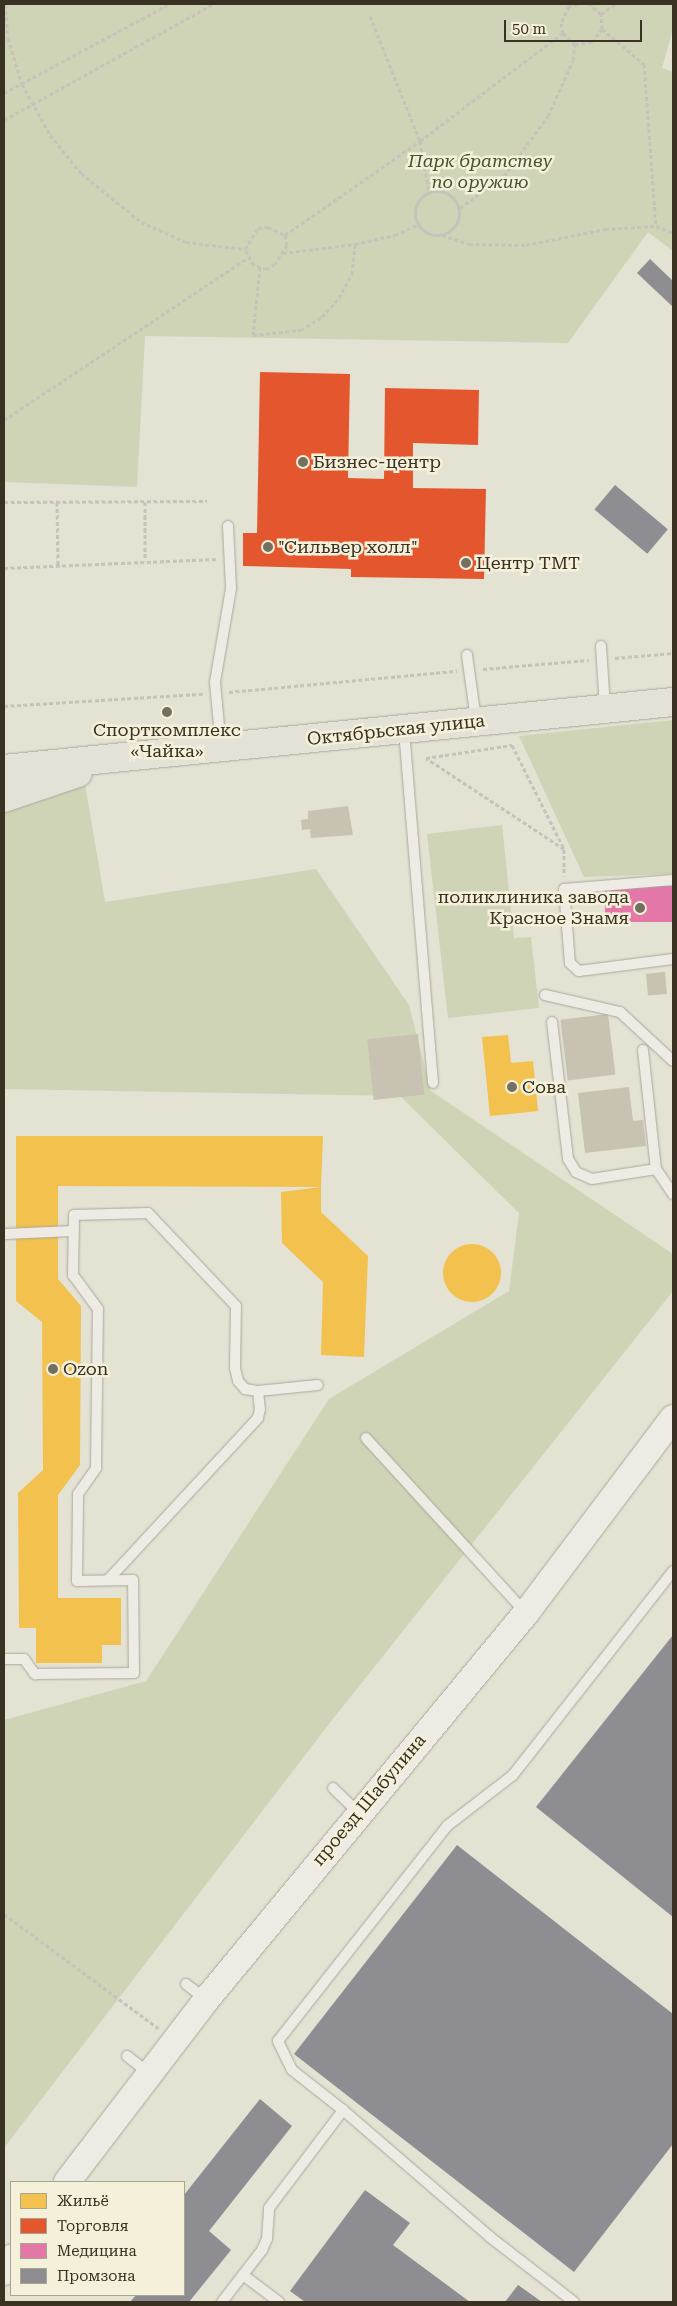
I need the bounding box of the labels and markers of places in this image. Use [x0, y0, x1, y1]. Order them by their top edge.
place label: Бизнес-центр [313, 451, 441, 473]
marker: Бизнес-центр [297, 456, 309, 468]
place label: "Сильвер холл" [278, 536, 418, 558]
marker: "Сильвер холл" [262, 541, 274, 553]
place label: Центр ТМТ [476, 552, 580, 574]
marker: Центр ТМТ [460, 557, 472, 569]
marker: Спорткомплекс «Чайка» [161, 706, 173, 718]
place label: Спорткомплекс «Чайка» [93, 720, 241, 762]
place label: поликлиника завода Красное Знамя [438, 887, 629, 930]
marker: поликлиника завода Красное Знамя [633, 901, 647, 915]
place label: Сова [522, 1076, 566, 1098]
marker: Сова [506, 1081, 518, 1093]
place label: Ozon [63, 1358, 108, 1380]
marker: Ozon [47, 1363, 59, 1375]

